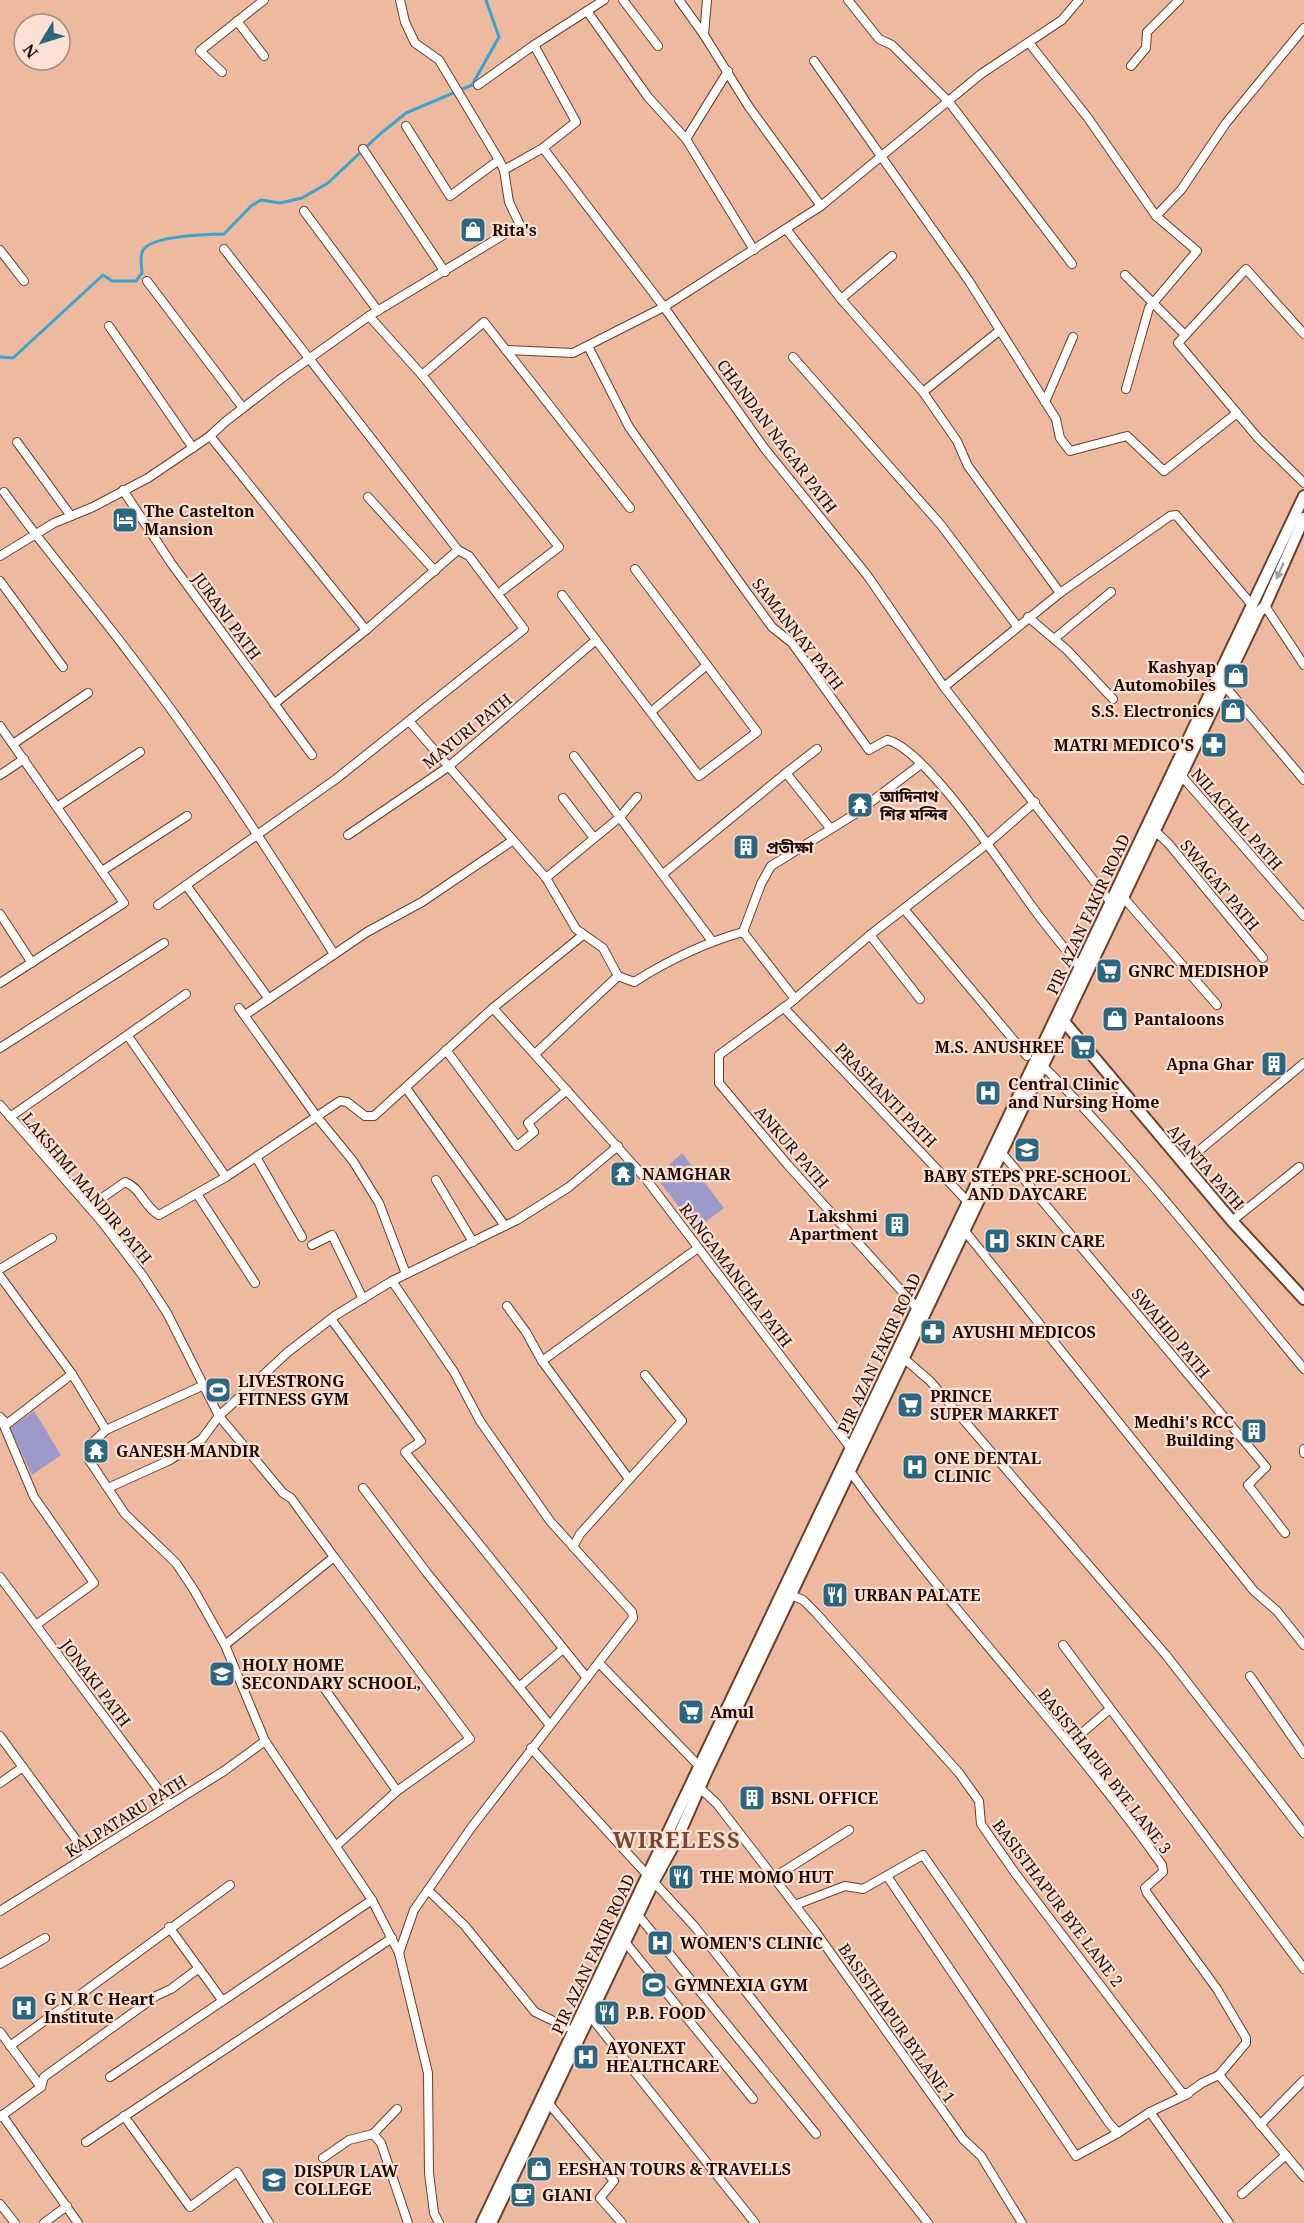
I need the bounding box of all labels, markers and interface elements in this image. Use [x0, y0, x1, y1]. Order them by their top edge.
north arrow [12, 12, 72, 72]
text: N [17, 39, 43, 63]
shop icon: Rita's [458, 215, 488, 245]
place label: Rita's [492, 219, 537, 241]
street label: CHANDAN NAGAR PATH [712, 355, 842, 518]
place label: The Castelton Mansion [144, 500, 255, 540]
hotel icon: The Castelton Mansion [110, 505, 140, 535]
one-way arrow [1275, 563, 1285, 581]
street label: JURANI PATH [187, 567, 266, 664]
street label: SAMANNAY PATH [747, 573, 849, 695]
place label: Kashyap Automobiles [1113, 656, 1216, 696]
shop icon: Kashyap Automobiles [1221, 661, 1251, 691]
street label: MAYURI PATH [418, 688, 516, 774]
shop icon: S.S. Electronics [1218, 696, 1248, 726]
place label: S.S. Electronics [1091, 700, 1214, 722]
pharmacy icon: MATRI MEDICO'S [1199, 730, 1229, 760]
place label: MATRI MEDICO'S [1054, 734, 1194, 756]
street label: NILACHAL PATH [1187, 763, 1288, 875]
place label: আদিনাথ শিৱ মন্দিৰ [879, 785, 948, 825]
temple icon: আদিনাথ শিৱ মন্দিৰ [845, 790, 875, 820]
street label: PIR AZAN FAKIR ROAD [1041, 830, 1135, 998]
building icon: প্রতীক্ষা [731, 832, 761, 862]
street label: SWAGAT PATH [1175, 835, 1265, 935]
place label: প্রতীক্ষা [766, 836, 814, 858]
supermarket icon: GNRC MEDISHOP [1094, 956, 1124, 986]
place label: GNRC MEDISHOP [1128, 960, 1268, 982]
shop icon: Pantaloons [1100, 1004, 1130, 1034]
place label: Pantaloons [1134, 1008, 1225, 1030]
supermarket icon: M.S. ANUSHREE [1068, 1032, 1098, 1062]
place label: M.S. ANUSHREE [935, 1036, 1064, 1058]
street label: PRASHANTI PATH [830, 1038, 942, 1152]
building icon: Apna Ghar [1259, 1049, 1289, 1079]
place label: Apna Ghar [1166, 1053, 1255, 1075]
place label: Central Clinic and Nursing Home [1008, 1073, 1159, 1113]
hospital icon: Central Clinic and Nursing Home [973, 1078, 1003, 1108]
street label: ANKUR PATH [750, 1101, 834, 1193]
street label: LAKSHMI MANDIR PATH [17, 1108, 157, 1269]
street label: AJANTA PATH [1163, 1120, 1249, 1215]
school or university icon: BABY STEPS PRE-SCHOOL AND DAYCARE [1012, 1135, 1042, 1165]
temple icon: NAMGHAR [608, 1159, 638, 1189]
place label: NAMGHAR [642, 1163, 731, 1185]
place label: BABY STEPS PRE-SCHOOL AND DAYCARE [923, 1165, 1131, 1205]
street label: RANGAMANCHA PATH [675, 1199, 798, 1352]
place label: Lakshmi Apartment [789, 1205, 879, 1245]
building icon: Lakshmi Apartment [882, 1210, 912, 1240]
hospital icon: SKIN CARE [982, 1226, 1012, 1256]
place label: SKIN CARE [1016, 1230, 1105, 1252]
street label: PIR AZAN FAKIR ROAD [832, 1269, 926, 1437]
street label: SWAHID PATH [1127, 1283, 1215, 1383]
pharmacy icon: AYUSHI MEDICOS [918, 1317, 948, 1347]
place label: AYUSHI MEDICOS [952, 1321, 1096, 1343]
place label: LIVESTRONG FITNESS GYM [238, 1370, 349, 1410]
sports icon: LIVESTRONG FITNESS GYM [203, 1375, 233, 1405]
place label: PRINCE SUPER MARKET [930, 1385, 1059, 1425]
supermarket icon: PRINCE SUPER MARKET [895, 1390, 925, 1420]
place label: Medhi's RCC Building [1134, 1411, 1234, 1451]
building icon: Medhi's RCC Building [1239, 1416, 1269, 1446]
temple icon: GANESH MANDIR [81, 1436, 111, 1466]
place label: GANESH MANDIR [116, 1440, 261, 1462]
place label: ONE DENTAL CLINIC [934, 1447, 1041, 1487]
hospital icon: ONE DENTAL CLINIC [900, 1452, 930, 1482]
restaurant icon: URBAN PALATE [820, 1580, 850, 1610]
place label: URBAN PALATE [854, 1584, 981, 1606]
street label: JONAKI PATH [55, 1634, 136, 1731]
place label: HOLY HOME SECONDARY SCHOOL, [242, 1654, 421, 1694]
school or university icon: HOLY HOME SECONDARY SCHOOL, [207, 1659, 237, 1689]
street label: BASISTHAPUR BYE LANE 3 [1033, 1684, 1177, 1858]
supermarket icon: Amul [676, 1697, 706, 1727]
place label: Amul [710, 1701, 754, 1723]
street label: KALPATARU PATH [61, 1770, 191, 1862]
building icon: BSNL OFFICE [737, 1783, 767, 1813]
place label: BSNL OFFICE [771, 1787, 878, 1809]
street label: BASISTHAPUR BYE LANE 2 [988, 1815, 1128, 1991]
district label: WIRELESS [613, 1824, 741, 1854]
restaurant icon: THE MOMO HUT [666, 1862, 696, 1892]
place label: THE MOMO HUT [700, 1866, 834, 1888]
street label: PIR AZAN FAKIR ROAD [546, 1870, 640, 2038]
hospital icon: WOMEN'S CLINIC [645, 1928, 675, 1958]
place label: WOMEN'S CLINIC [680, 1932, 823, 1954]
street label: BASISTHAPUR BYLANE 1 [833, 1939, 961, 2107]
sports icon: GYMNEXIA GYM [639, 1970, 669, 2000]
place label: GYMNEXIA GYM [674, 1974, 808, 1996]
place label: G N R C Heart Institute [44, 1988, 155, 2028]
hospital icon: G N R C Heart Institute [9, 1993, 39, 2023]
restaurant icon: P.B. FOOD [592, 1998, 622, 2028]
place label: P.B. FOOD [626, 2002, 706, 2024]
place label: AYONEXT HEALTHCARE [606, 2037, 719, 2077]
hospital icon: AYONEXT HEALTHCARE [571, 2042, 601, 2072]
shop icon: EESHAN TOURS & TRAVELLS [524, 2154, 554, 2184]
place label: EESHAN TOURS & TRAVELLS [558, 2158, 791, 2180]
place label: DISPUR LAW COLLEGE [294, 2160, 399, 2200]
school or university icon: DISPUR LAW COLLEGE [259, 2165, 289, 2195]
cafe icon: GIANI [508, 2180, 538, 2210]
place label: GIANI [542, 2184, 592, 2206]

